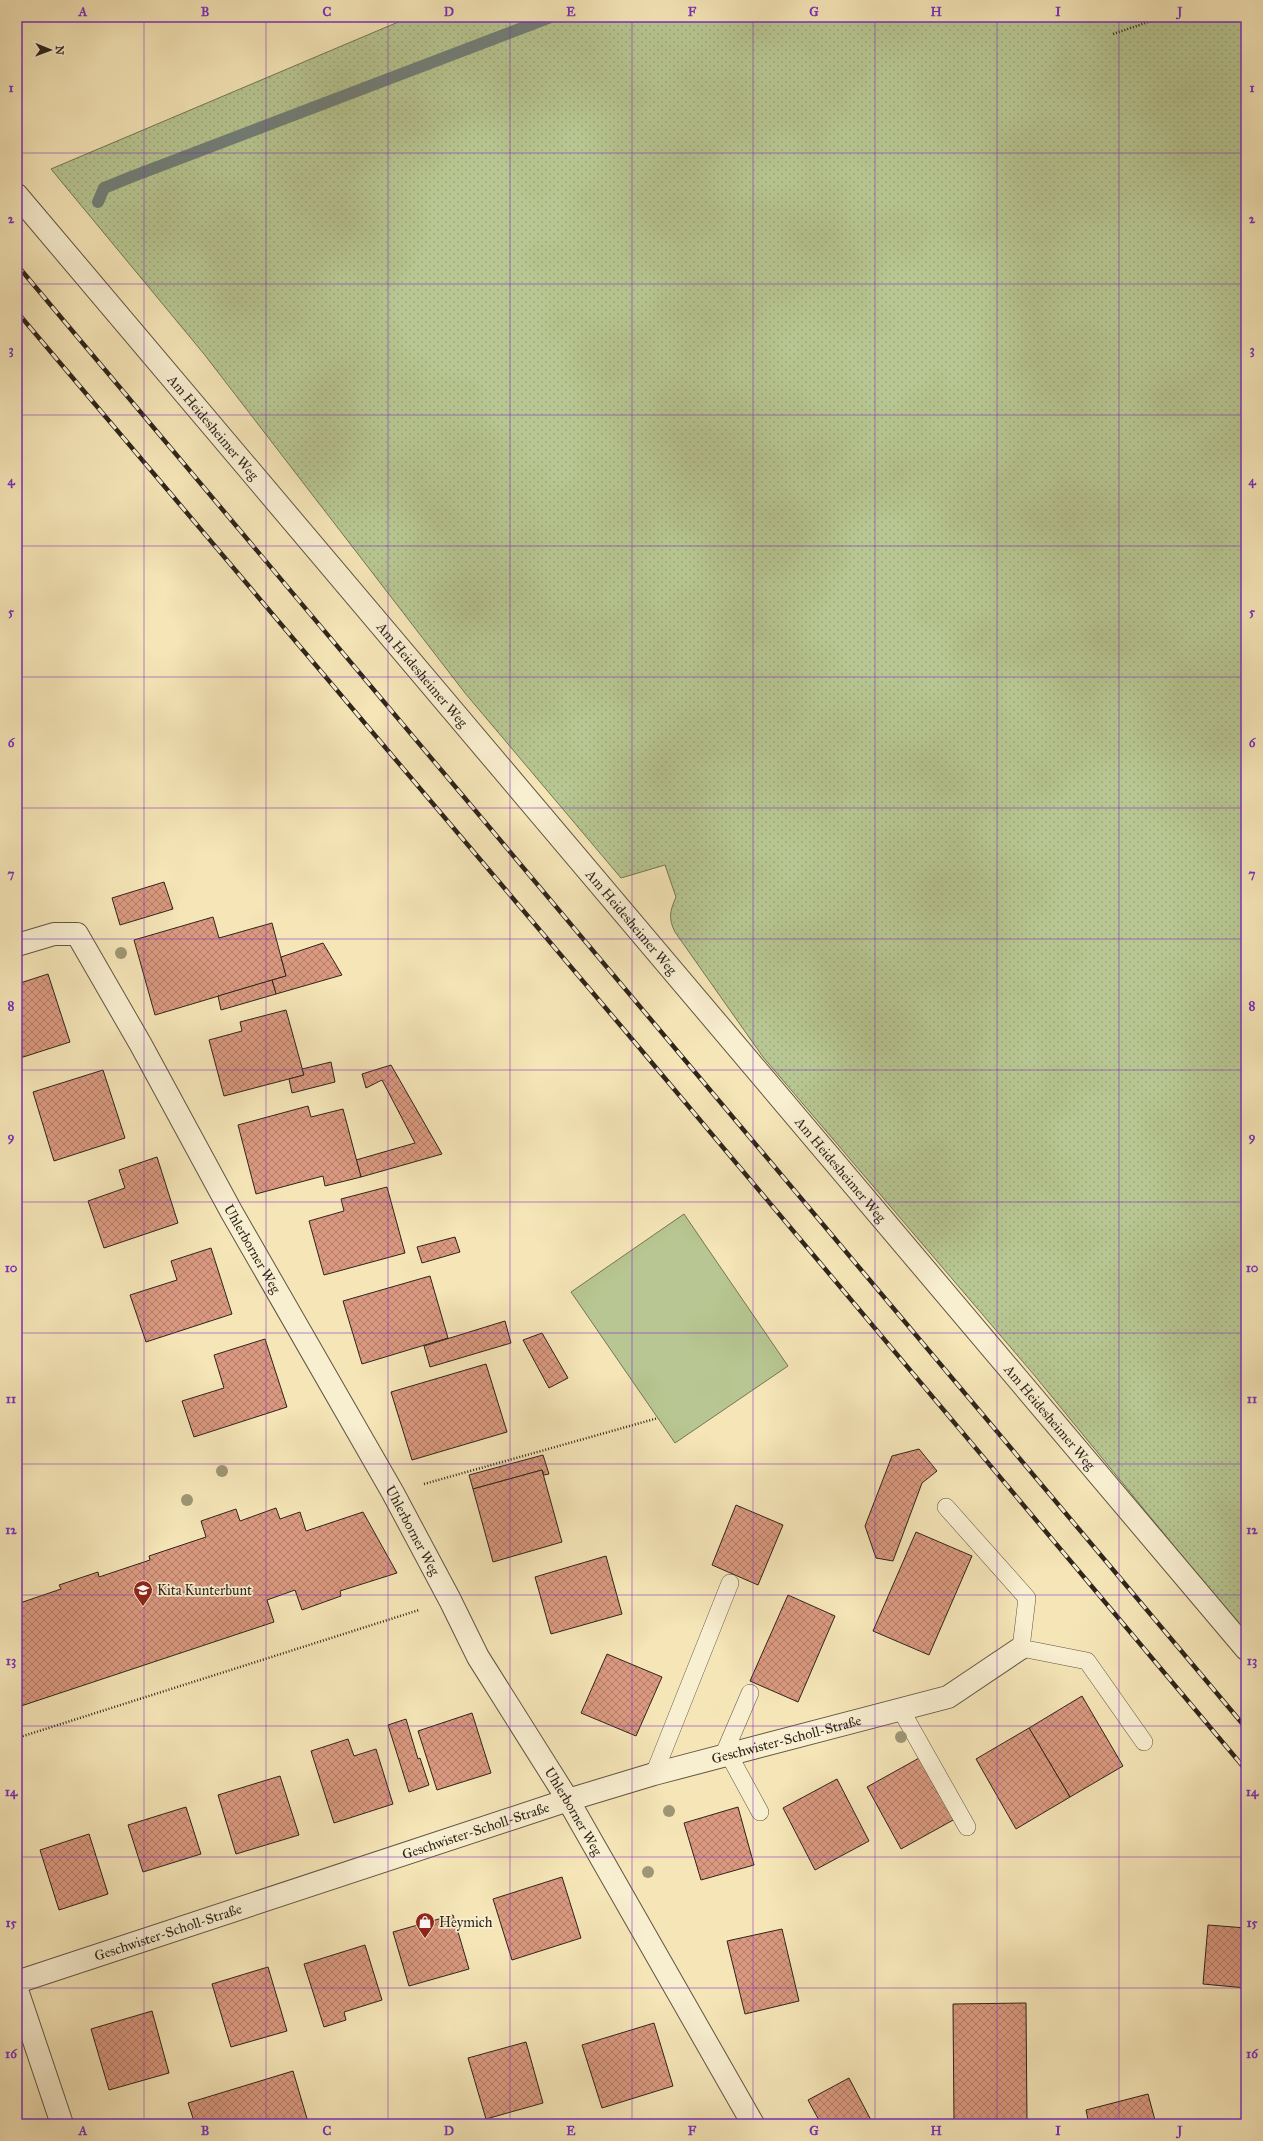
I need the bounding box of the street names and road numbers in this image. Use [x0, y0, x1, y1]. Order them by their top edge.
street label: Am Heidesheimer Weg [163, 371, 262, 484]
street label: Am Heidesheimer Weg [372, 618, 471, 731]
street label: Am Heidesheimer Weg [581, 866, 681, 979]
street label: Am Heidesheimer Weg [791, 1113, 890, 1226]
street label: Uhlerborner Weg [220, 1202, 285, 1297]
street label: Am Heidesheimer Weg [1000, 1361, 1099, 1474]
street label: Uhlerborner Weg [381, 1482, 444, 1579]
street label: Geschwister-Scholl-Straße [710, 1712, 863, 1768]
street label: Uhlerborner Weg [541, 1764, 606, 1859]
street label: Geschwister-Scholl-Straße [400, 1799, 552, 1863]
street label: Geschwister-Scholl-Straße [92, 1900, 244, 1965]

